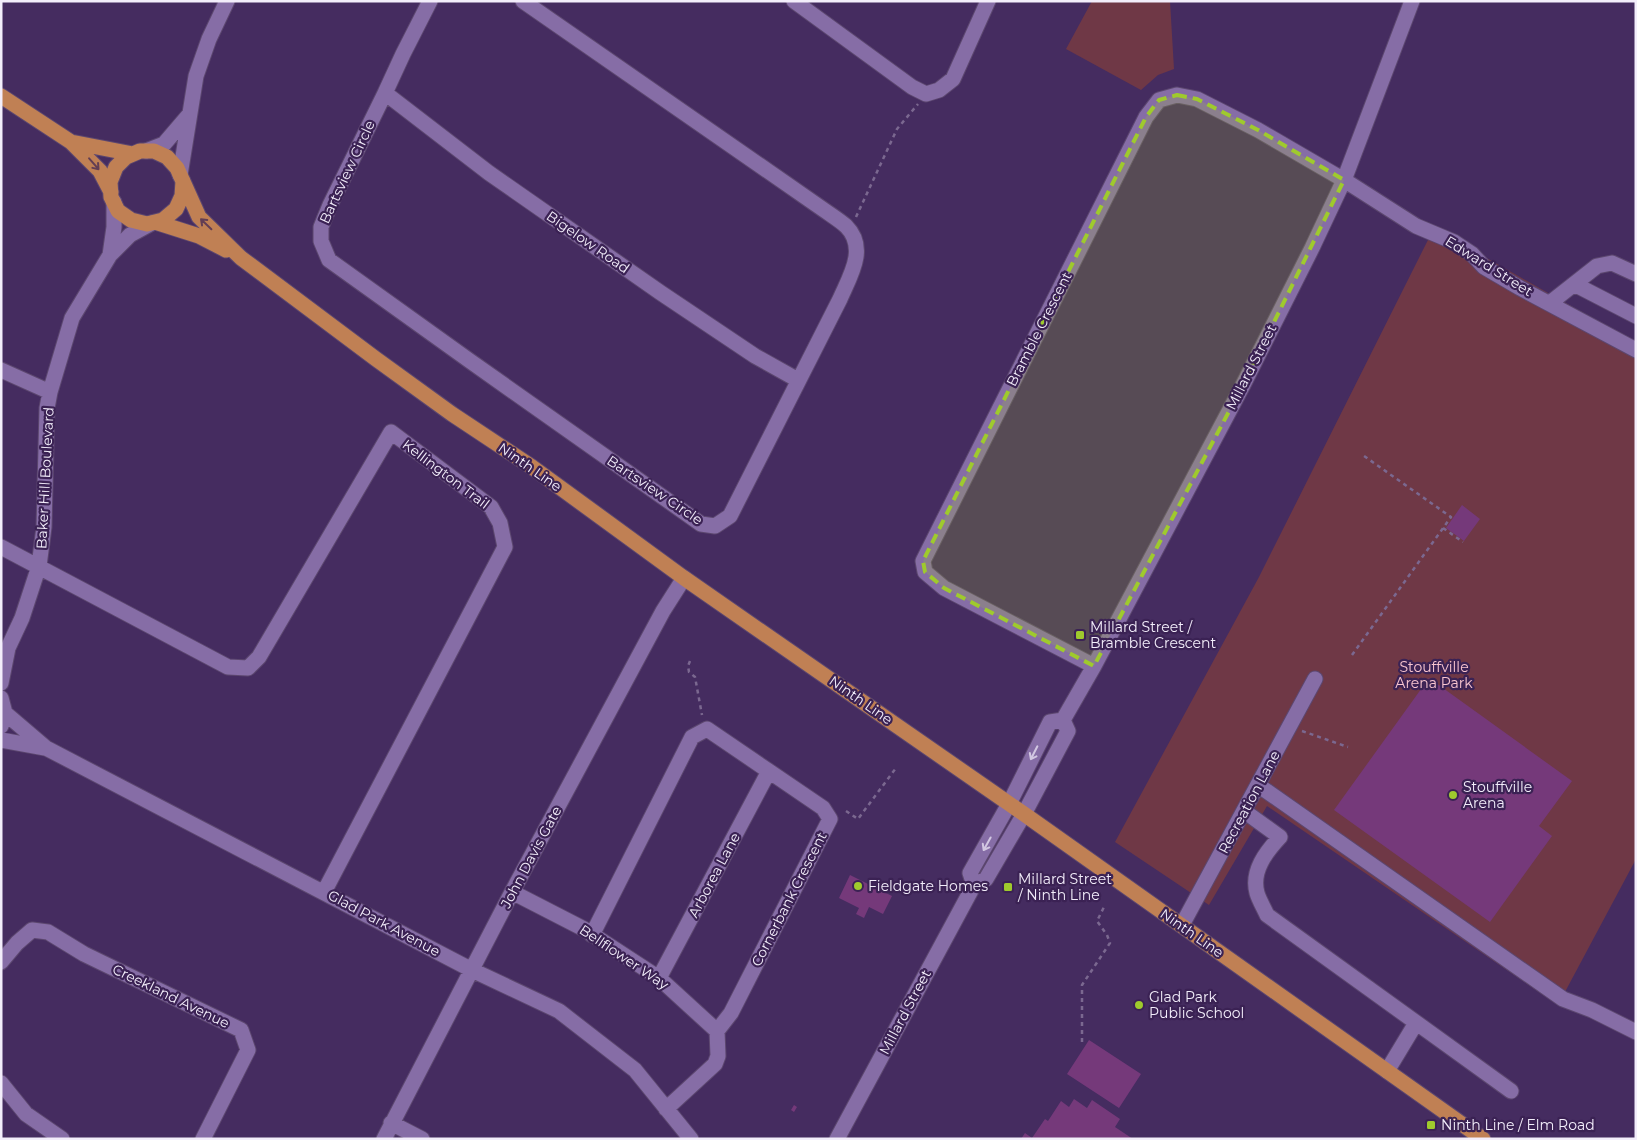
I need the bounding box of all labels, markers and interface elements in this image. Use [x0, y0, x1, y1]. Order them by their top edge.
street label: Bartsview Circle [315, 118, 379, 226]
one-way arrow [89, 158, 100, 171]
street label: Bigelow Road [543, 207, 633, 277]
one-way arrow [200, 218, 212, 230]
street label: Edward Street [1442, 232, 1536, 300]
street label: Bramble Crescent [1002, 268, 1076, 389]
street label: Millard Street [1222, 321, 1280, 413]
street label: Baker Hill Boulevard [32, 406, 58, 550]
street label: Kellington Trail [399, 435, 493, 513]
street label: Ninth Line [495, 439, 565, 495]
street label: Bartsview Circle [604, 451, 706, 529]
place label: Millard Street / Bramble Crescent [1090, 618, 1216, 652]
marker: Millard Street / Bramble Crescent [1074, 629, 1086, 641]
park label: Stouffville Arena Park [1395, 658, 1473, 692]
street label: Ninth Line [826, 672, 896, 728]
one-way arrow [1029, 745, 1038, 760]
street label: Recreation Lane [1214, 747, 1284, 857]
place label: Stouffville Arena [1463, 778, 1532, 812]
marker: Stouffville Arena [1447, 789, 1459, 801]
street label: John Davis Gate [496, 803, 565, 912]
street label: Cornerbank Crescent [747, 828, 831, 969]
street label: Arborea Lane [684, 829, 744, 921]
one-way arrow [981, 836, 991, 850]
place label: Millard Street / Ninth Line [1017, 870, 1112, 904]
place label: Fieldgate Homes [868, 877, 988, 895]
marker: Fieldgate Homes [852, 880, 864, 892]
marker: Millard Street / Ninth Line [1002, 881, 1014, 893]
street label: Glad Park Avenue [325, 886, 443, 960]
street label: Ninth Line [1157, 905, 1227, 961]
street label: Bellflower Way [576, 921, 672, 994]
street label: Creekland Avenue [109, 960, 233, 1032]
street label: Millard Street [875, 966, 935, 1058]
place label: Glad Park Public School [1149, 988, 1244, 1022]
marker: Glad Park Public School [1133, 999, 1145, 1011]
place label: Ninth Line / Elm Road [1441, 1116, 1595, 1134]
marker: Ninth Line / Elm Road [1425, 1119, 1437, 1131]

